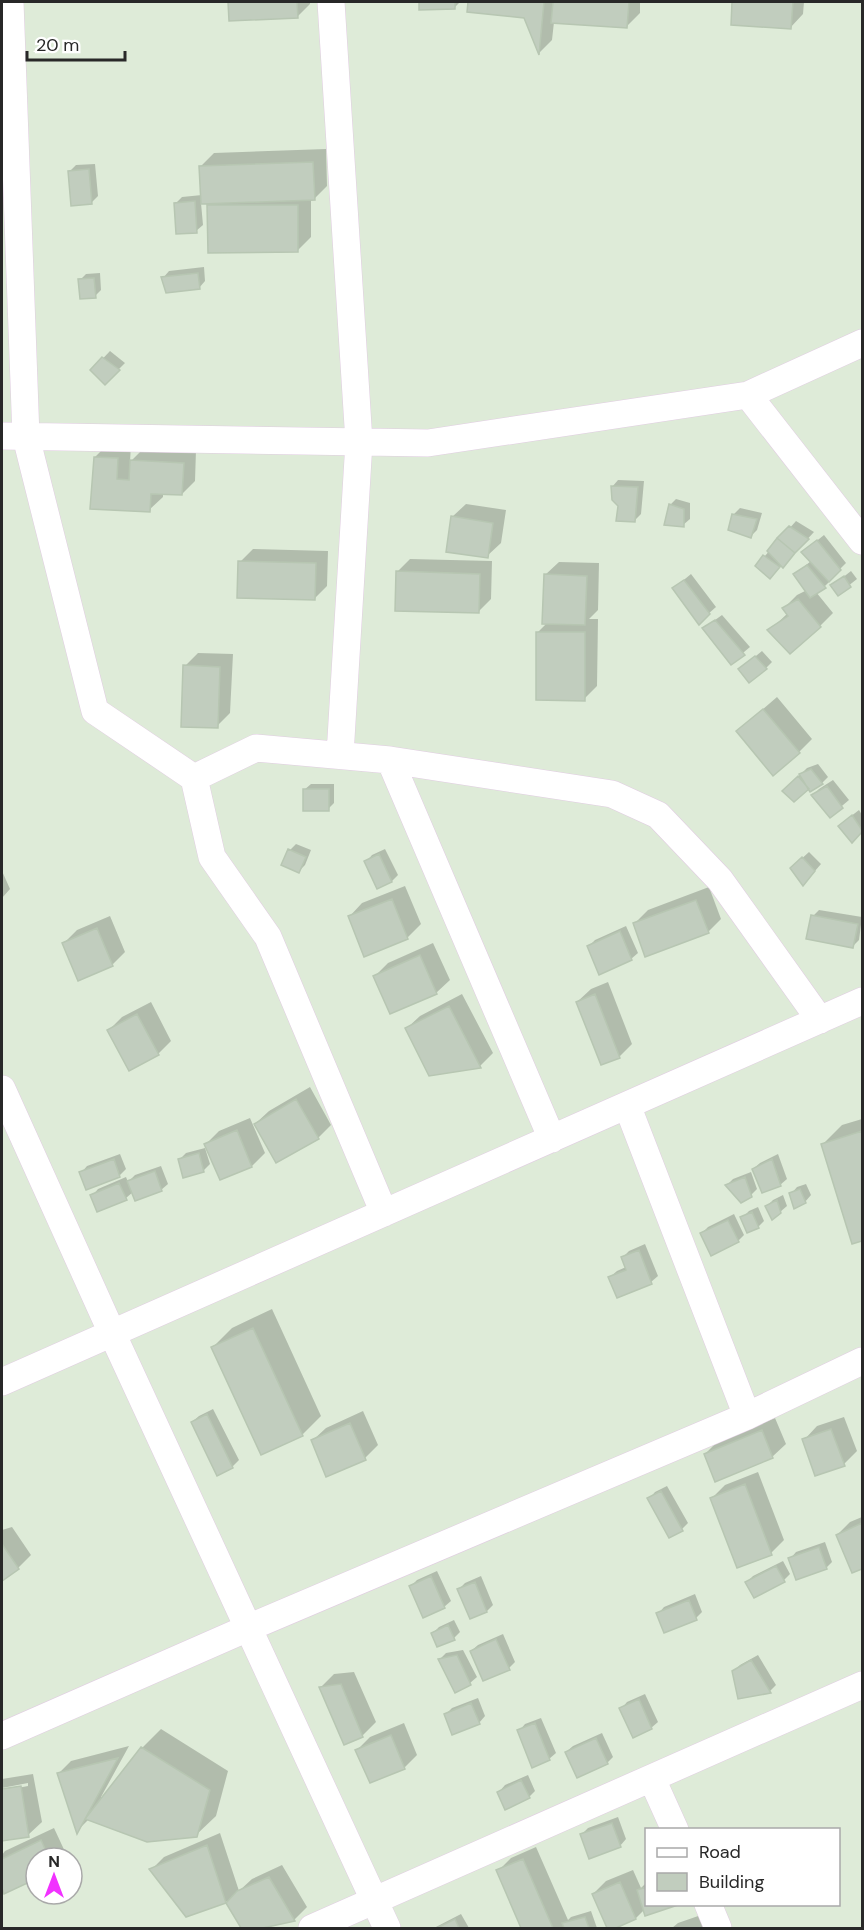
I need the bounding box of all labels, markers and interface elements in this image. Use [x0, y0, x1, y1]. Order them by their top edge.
scale bar [27, 24, 124, 62]
text: 20 m [36, 33, 79, 57]
legend [645, 1828, 840, 1906]
text: Road [699, 1840, 741, 1864]
north arrow [24, 1846, 84, 1906]
text: N [48, 1851, 60, 1872]
text: Building [699, 1870, 764, 1894]

